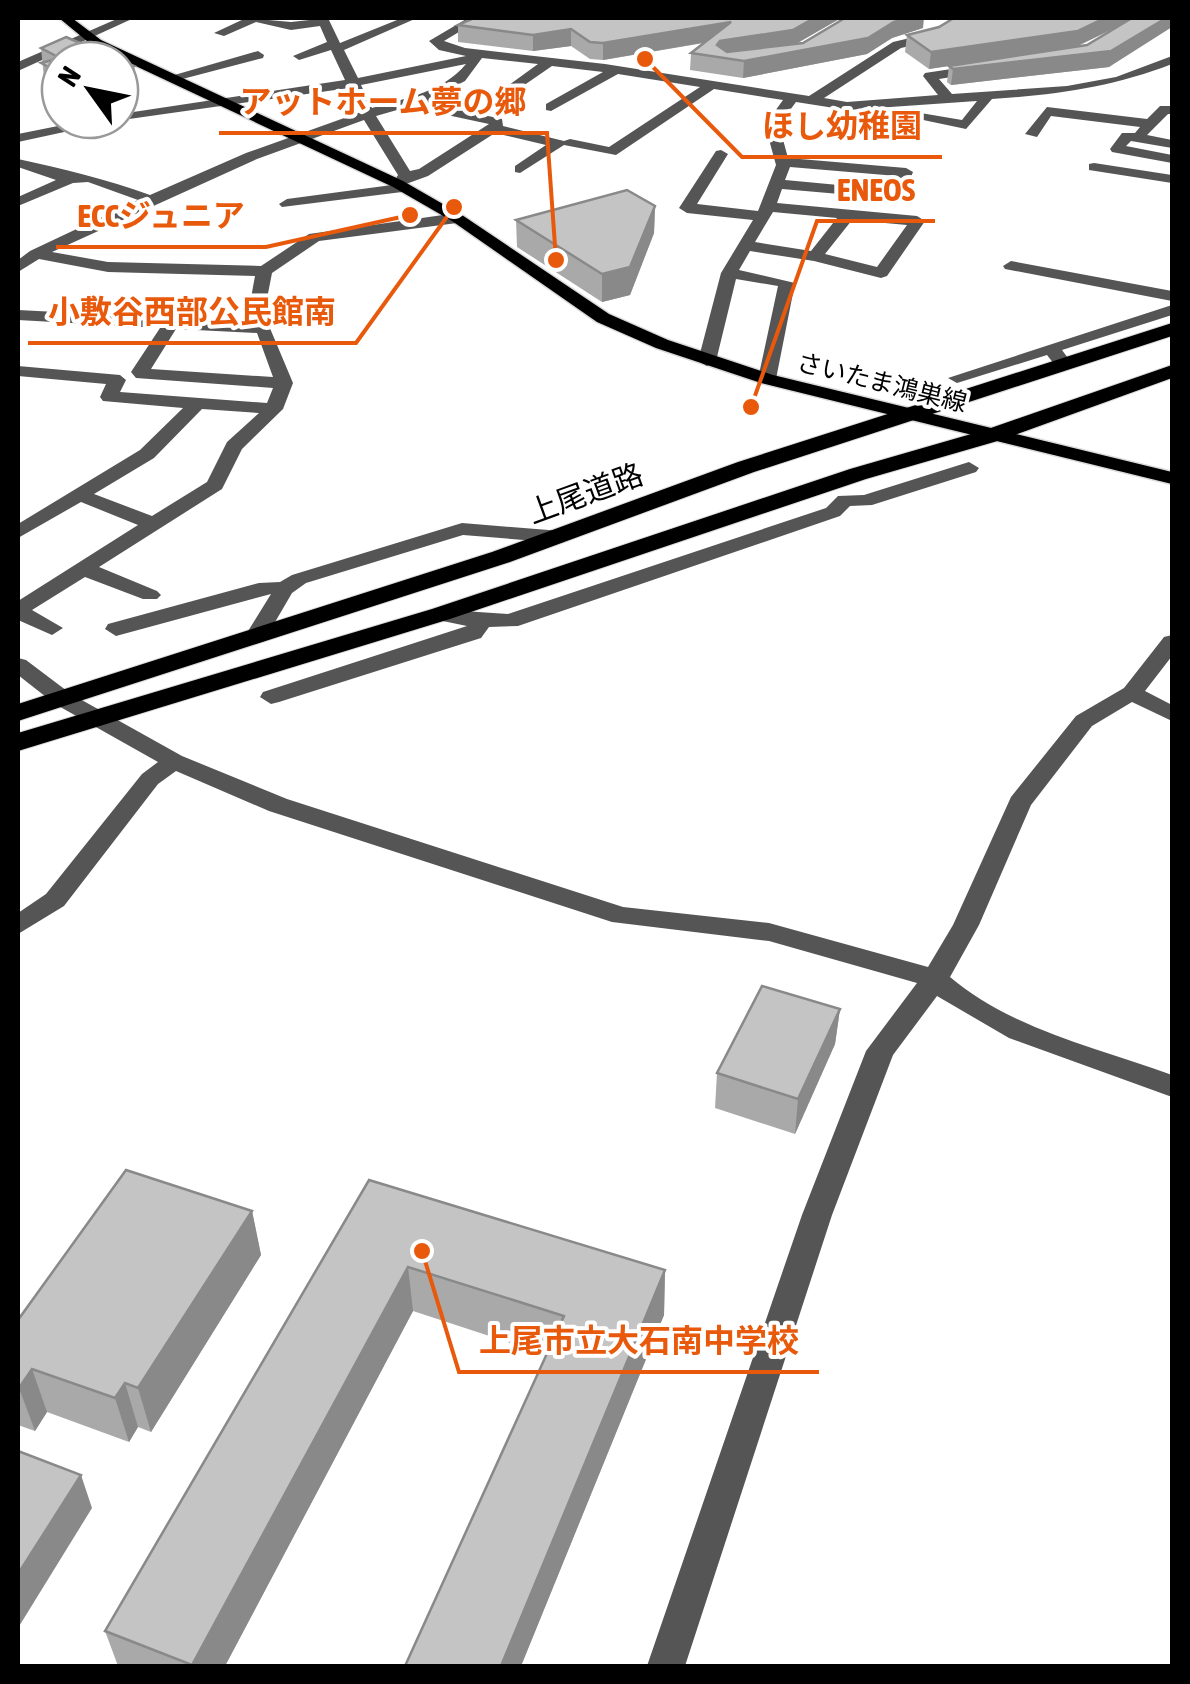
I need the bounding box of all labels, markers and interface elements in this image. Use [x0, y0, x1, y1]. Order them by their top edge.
north arrow [40, 40, 140, 140]
text: N [51, 61, 87, 92]
callout: アットホーム夢の郷 [219, 71, 547, 133]
text: アットホーム夢の郷 [239, 83, 527, 120]
callout: ほし幼稚園 [742, 95, 942, 157]
text: ほし幼稚園 [762, 107, 922, 144]
callout: ENEOS [817, 159, 935, 221]
text: ENEOS [837, 171, 916, 208]
callout: ECCジュニア [56, 185, 266, 247]
text: ECCジュニア [77, 197, 245, 234]
callout: 小敷谷西部公民館南 [28, 281, 356, 343]
text: 小敷谷西部公民館南 [48, 293, 336, 330]
street label: さいたま鴻巣線 [794, 347, 970, 417]
street label: 上尾道路 [523, 457, 647, 529]
callout: 上尾市立大石南中学校 [459, 1310, 819, 1372]
text: 上尾市立大石南中学校 [479, 1322, 799, 1359]

